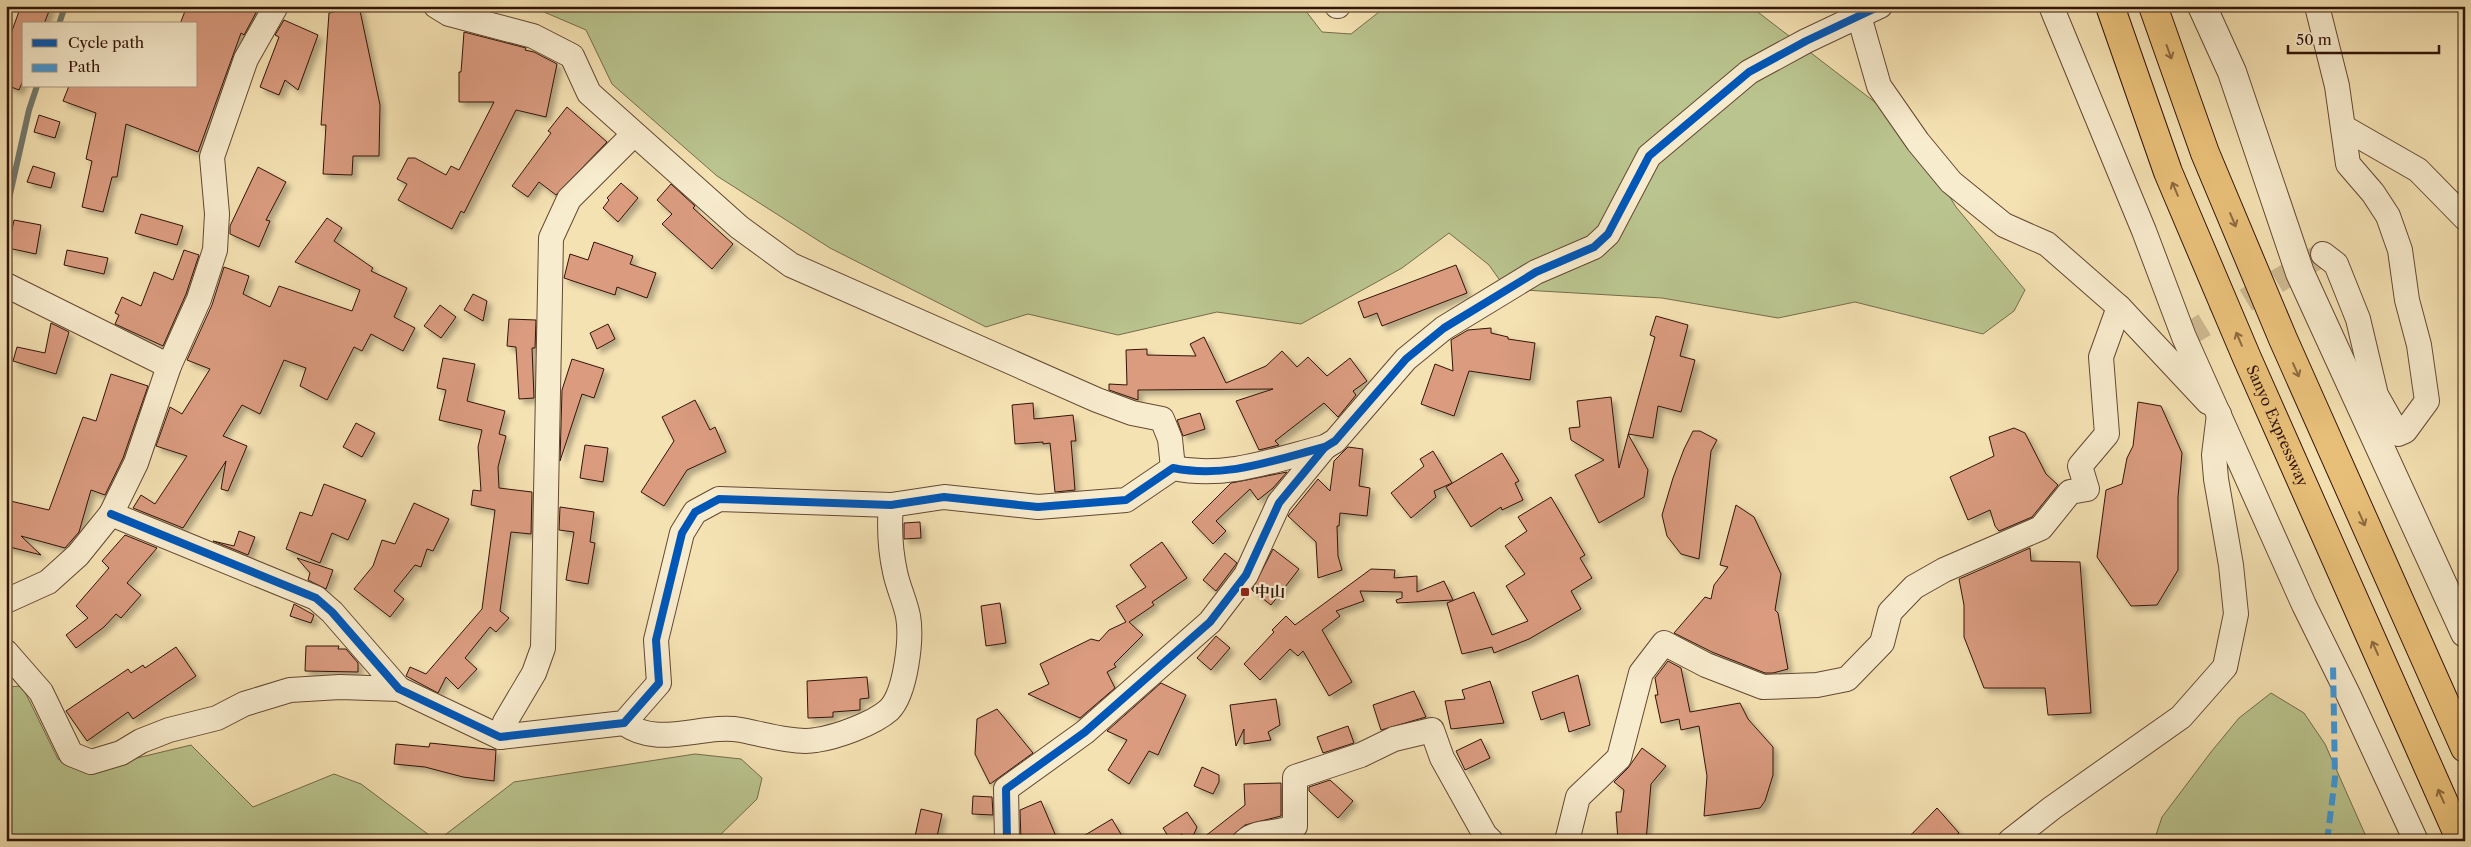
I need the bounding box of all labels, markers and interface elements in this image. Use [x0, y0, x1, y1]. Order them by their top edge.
legend [22, 22, 198, 88]
scale bar [2288, 22, 2440, 54]
text: 50 m [2296, 30, 2332, 49]
text: Cycle path [68, 33, 145, 52]
one-way arrow [2165, 44, 2174, 59]
text: Path [68, 57, 101, 76]
one-way arrow [2170, 182, 2180, 197]
one-way arrow [2229, 212, 2238, 227]
one-way arrow [2233, 332, 2243, 347]
street label: Sanyo Expressway [2242, 362, 2313, 490]
one-way arrow [2292, 362, 2302, 377]
one-way arrow [2358, 511, 2368, 526]
place label: 中山 [1255, 582, 1285, 601]
marker: 中山 [1239, 586, 1251, 598]
one-way arrow [2370, 641, 2380, 656]
one-way arrow [2435, 789, 2445, 804]

